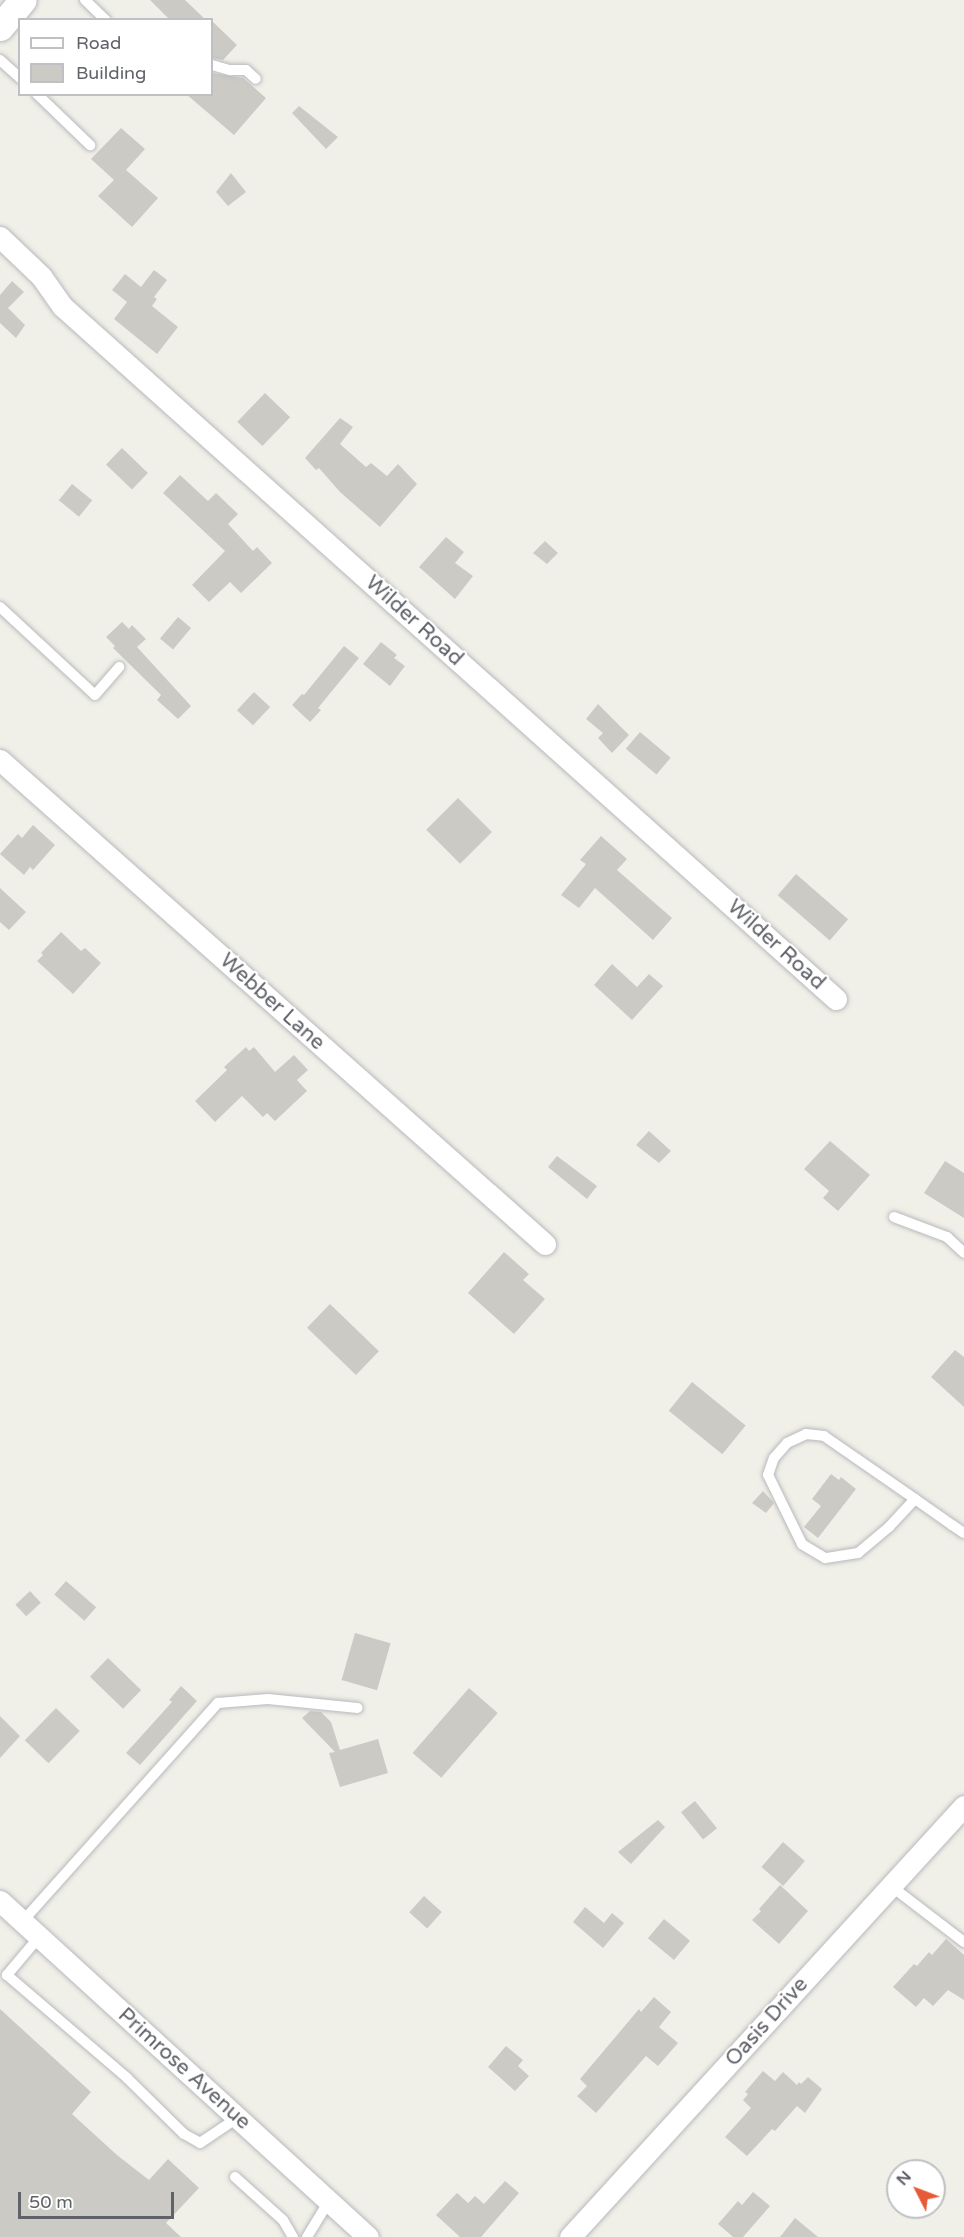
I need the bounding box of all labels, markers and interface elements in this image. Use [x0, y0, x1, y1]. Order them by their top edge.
legend [18, 18, 213, 96]
text: Road [76, 32, 121, 54]
text: Building [76, 62, 146, 84]
street label: Wilder Road [360, 571, 468, 671]
street label: Wilder Road [722, 895, 830, 995]
street label: Webber Lane [214, 948, 330, 1056]
street label: Oasis Drive [720, 1972, 814, 2072]
street label: Primrose Avenue [113, 2003, 255, 2135]
north arrow [886, 2159, 946, 2219]
text: N [892, 2167, 916, 2190]
scale bar [21, 2180, 177, 2218]
text: 50 m [29, 2191, 73, 2213]

